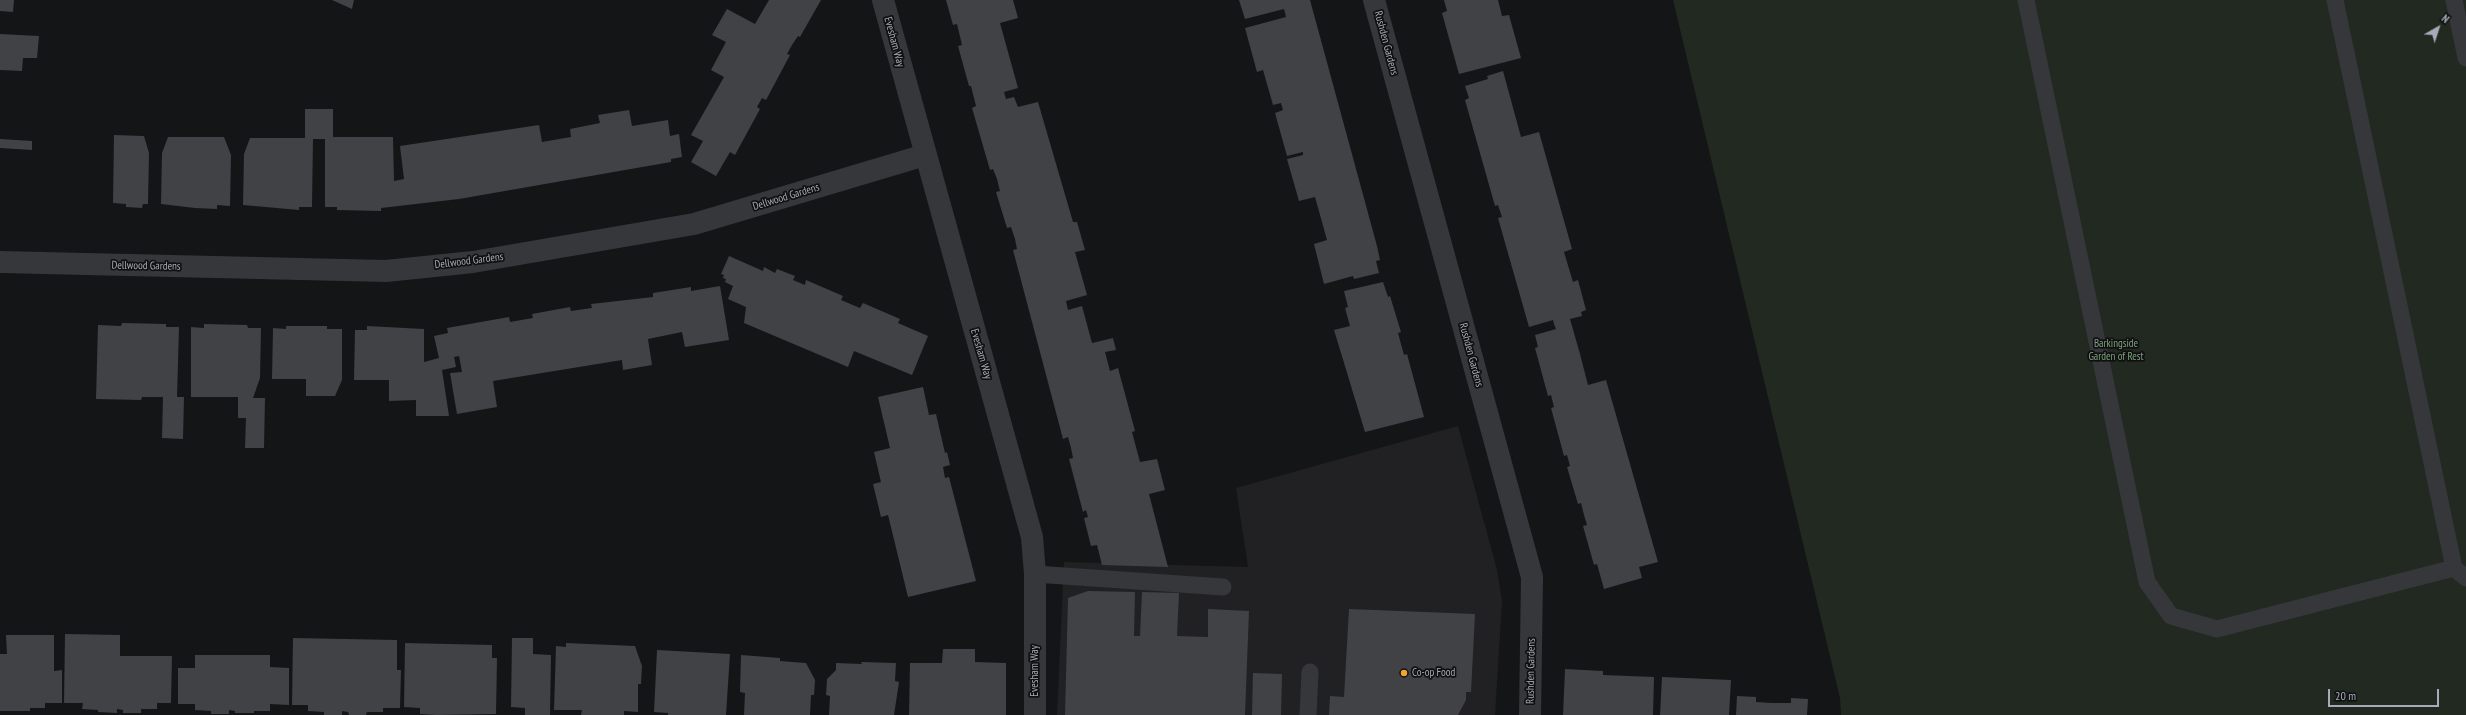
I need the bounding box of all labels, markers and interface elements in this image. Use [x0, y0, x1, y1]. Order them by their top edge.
north arrow [2418, 8, 2458, 48]
street label: Rushden Gardens [1371, 10, 1401, 76]
text: N [2439, 11, 2452, 26]
street label: Evesham Way [881, 15, 907, 69]
street label: Dellwood Gardens [751, 181, 821, 213]
street label: Dellwood Gardens [434, 250, 504, 272]
street label: Dellwood Gardens [111, 259, 181, 273]
street label: Rushden Gardens [1456, 322, 1486, 388]
street label: Evesham Way [968, 327, 994, 381]
park label: Barkingside Garden of Rest [2088, 337, 2144, 363]
street label: Rushden Gardens [1524, 638, 1538, 704]
street label: Evesham Way [1028, 645, 1042, 697]
place label: Co-op Food [1412, 666, 1455, 680]
marker: Co-op Food [1399, 668, 1409, 678]
scale bar [2330, 681, 2441, 707]
text: 20 m [2335, 688, 2356, 703]

